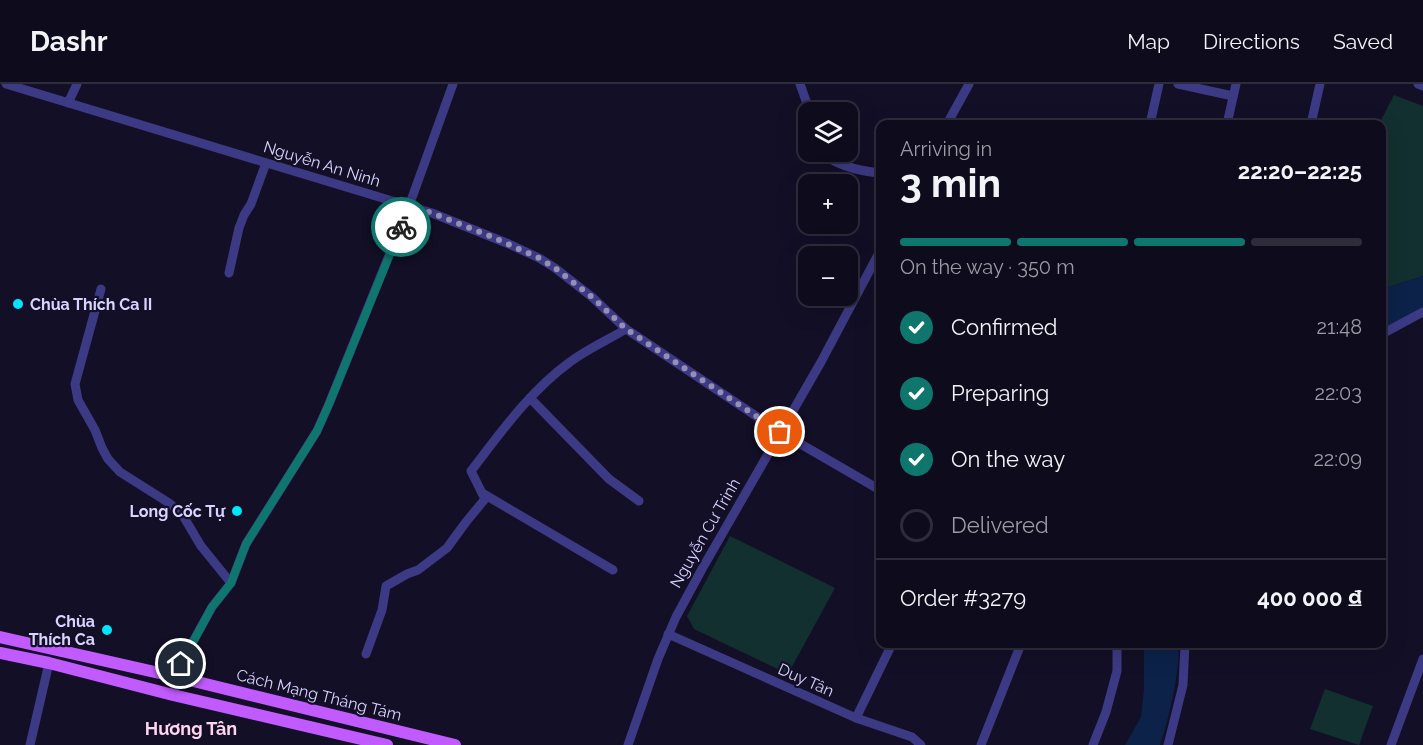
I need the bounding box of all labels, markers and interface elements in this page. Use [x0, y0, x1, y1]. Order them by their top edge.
text: Dashr [30, 25, 108, 58]
text: Map [1127, 29, 1170, 54]
text: Directions [1203, 29, 1300, 54]
text: Saved [1333, 29, 1393, 54]
map controls [798, 102, 858, 306]
button: layers [798, 102, 858, 162]
street label: Nguyễn An Ninh [261, 137, 383, 191]
text: Arriving in [900, 137, 992, 161]
text: 22:20–22:25 [1238, 158, 1362, 184]
text: 3 min [900, 160, 1001, 206]
button: + [798, 174, 858, 234]
courier [371, 197, 431, 257]
icon: bike [385, 211, 418, 244]
button: − [798, 246, 858, 306]
text: On the way · 350 m [900, 255, 1075, 279]
place label: Chùa Thích Ca II [30, 295, 152, 314]
marker: Chùa Thích Ca II [11, 297, 25, 311]
icon: check [900, 311, 933, 344]
text: Confirmed [951, 314, 1058, 340]
text: 21:48 [1316, 315, 1362, 339]
icon: check [900, 377, 933, 410]
text: Preparing [951, 380, 1049, 406]
text: 22:03 [1314, 381, 1362, 405]
pin [754, 406, 805, 457]
icon: bag [763, 415, 796, 448]
icon: check [900, 443, 933, 476]
text: On the way [951, 446, 1065, 472]
text: 22:09 [1313, 447, 1362, 471]
street label: Nguyễn Cư Trinh [666, 475, 744, 591]
place label: Long Cốc Tự [130, 502, 226, 521]
marker: Long Cốc Tự [230, 504, 244, 518]
text: Delivered [951, 512, 1049, 538]
text: Order #3279 [900, 585, 1026, 611]
text: 400 000 ₫ [1257, 585, 1362, 611]
place label: Chùa Thích Ca [29, 612, 95, 649]
marker: Chùa Thích Ca [100, 623, 114, 637]
pin [155, 638, 206, 689]
icon: home [164, 647, 197, 680]
street label: Duy Tân [775, 659, 837, 701]
street label: Cách Mạng Tháng Tám [234, 665, 404, 725]
district label: Hương Tân [145, 718, 237, 739]

